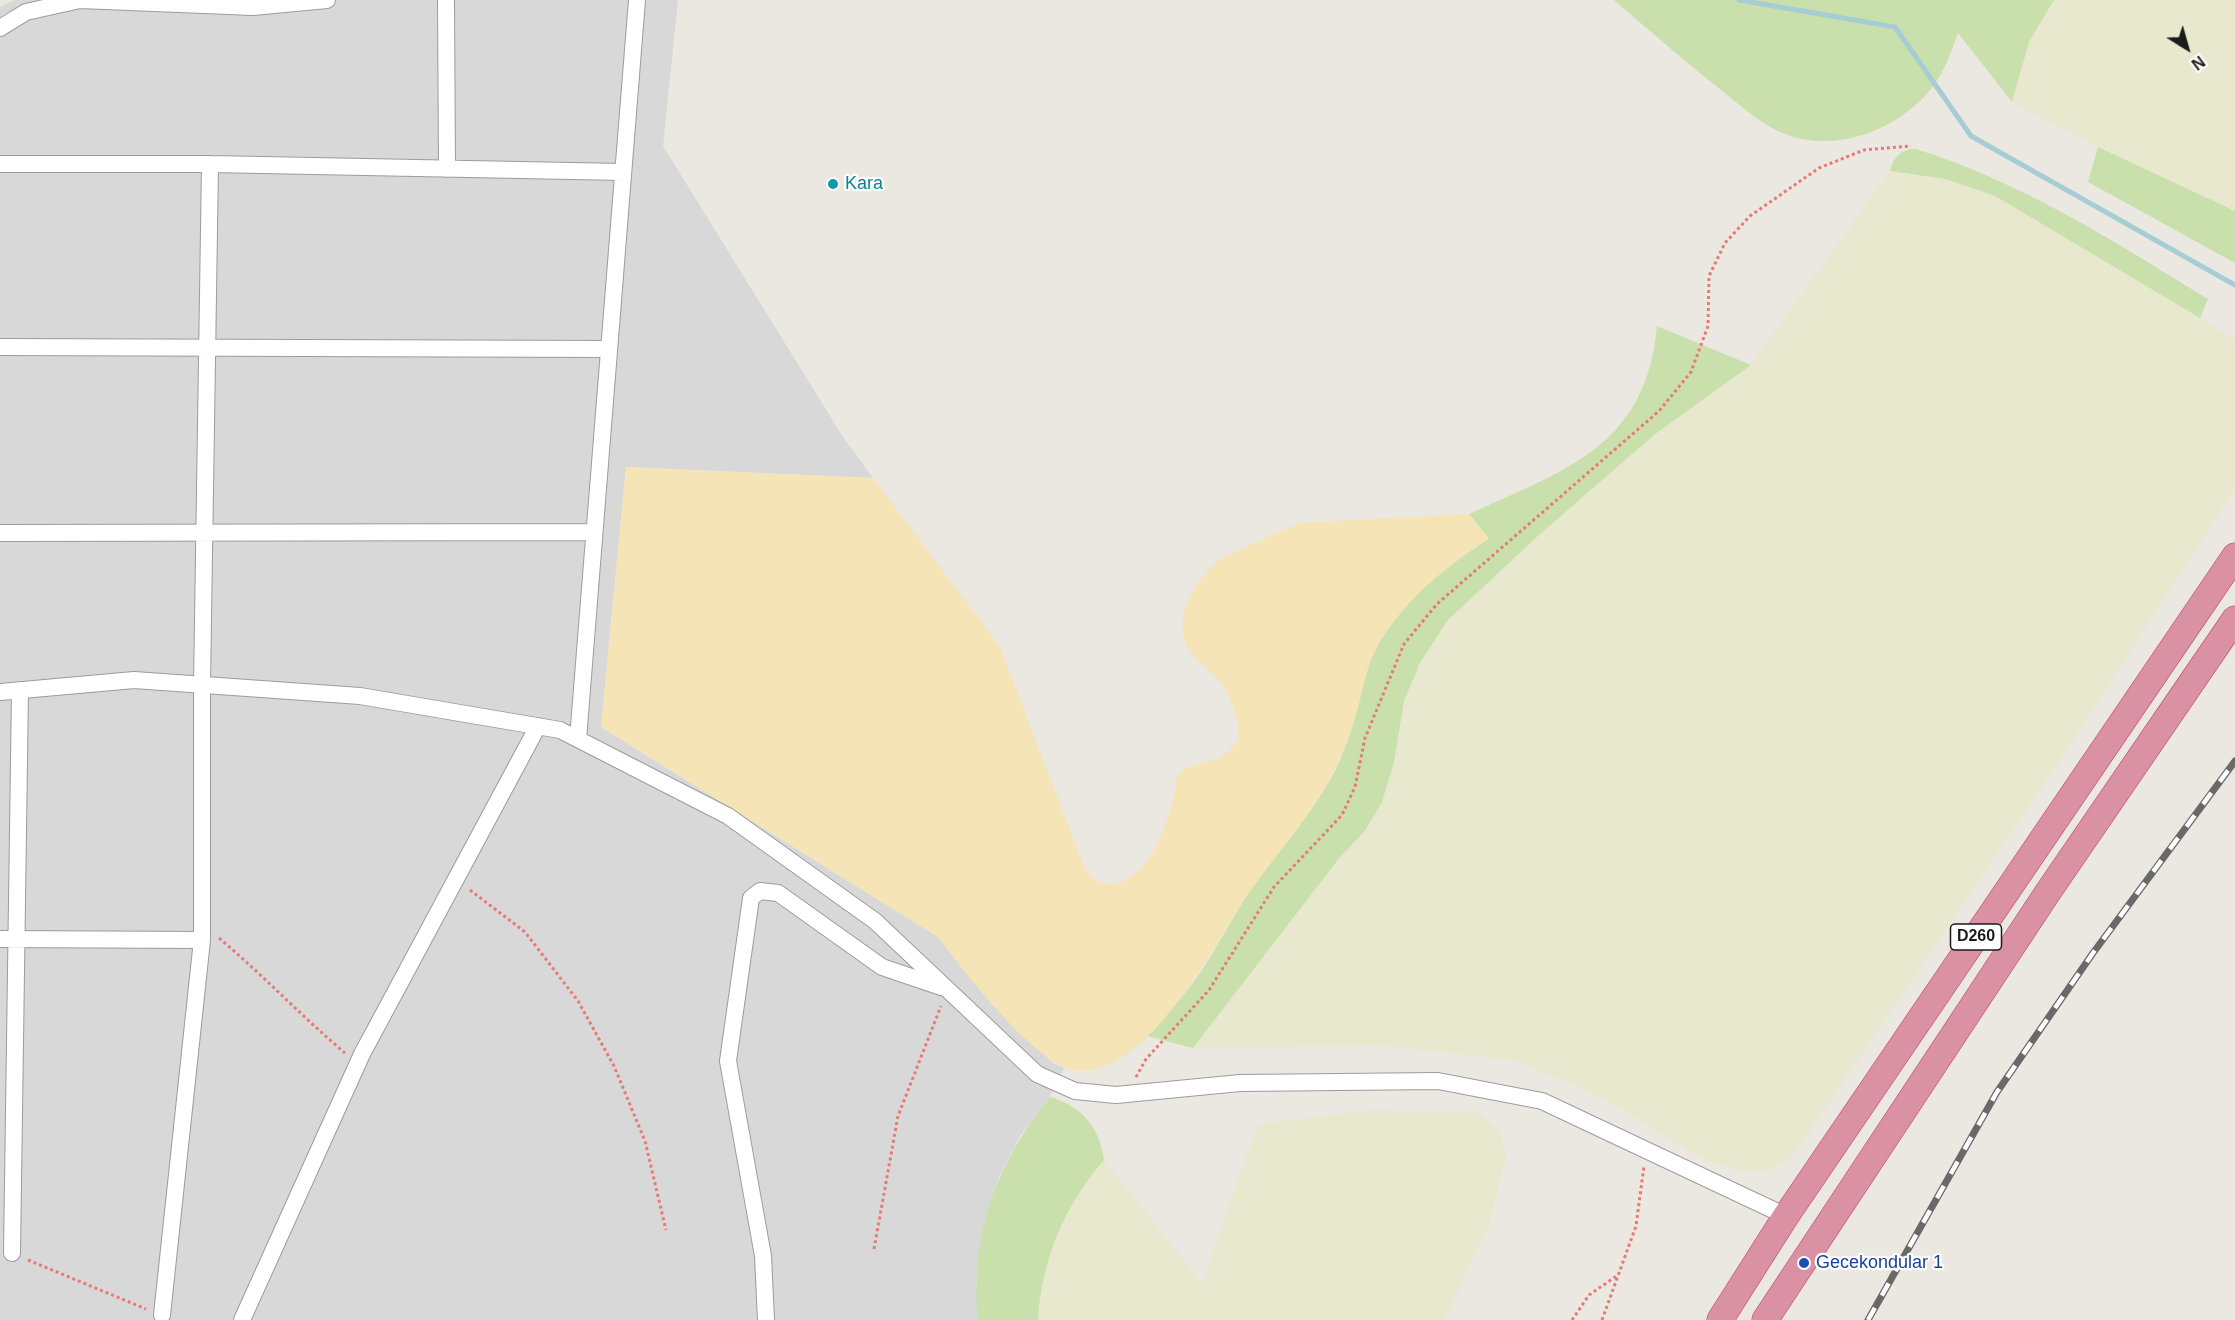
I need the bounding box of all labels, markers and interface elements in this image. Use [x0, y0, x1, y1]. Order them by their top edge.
north arrow [2157, 18, 2217, 78]
text: N [2188, 53, 2208, 73]
place label: Kara [845, 173, 883, 195]
marker: Kara [826, 177, 840, 191]
road number: D260 [1950, 924, 2002, 950]
place label: Gecekondular 1 [1816, 1252, 1943, 1274]
marker: Gecekondular 1 [1797, 1256, 1811, 1270]

